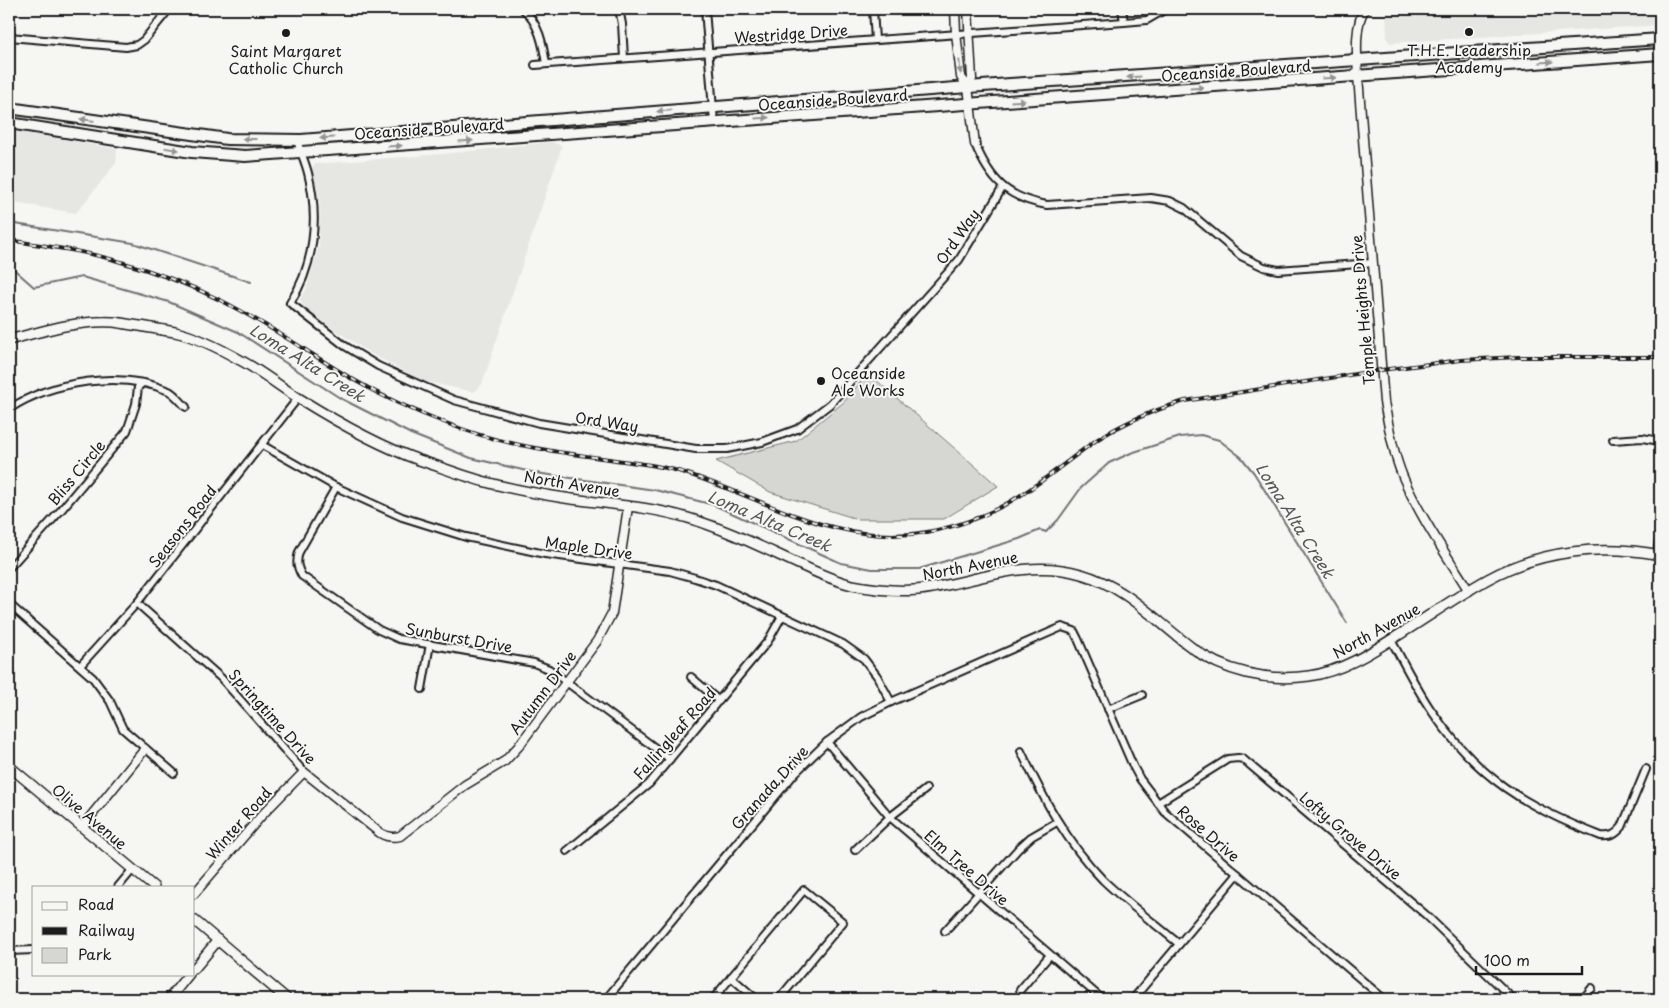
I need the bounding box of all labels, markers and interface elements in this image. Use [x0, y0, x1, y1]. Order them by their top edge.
street label: Westridge Drive [734, 18, 849, 48]
marker: T.H.E. Leadership Academy [1463, 26, 1475, 38]
marker: Saint Margaret Catholic Church [280, 27, 292, 39]
place label: T.H.E. Leadership Academy [1407, 38, 1531, 78]
place label: Saint Margaret Catholic Church [229, 39, 343, 79]
street label: Oceanside Boulevard [1160, 53, 1312, 87]
one-way arrow [1538, 57, 1554, 65]
one-way arrow [956, 59, 964, 75]
one-way arrow [1126, 73, 1142, 81]
one-way arrow [1322, 73, 1338, 81]
street label: Oceanside Boulevard [757, 82, 909, 116]
one-way arrow [1190, 83, 1206, 91]
one-way arrow [1010, 97, 1026, 105]
one-way arrow [655, 107, 671, 115]
street label: Oceanside Boulevard [353, 111, 505, 145]
one-way arrow [754, 114, 770, 122]
one-way arrow [79, 115, 95, 123]
one-way arrow [319, 134, 335, 142]
one-way arrow [240, 135, 256, 143]
one-way arrow [458, 136, 474, 144]
one-way arrow [387, 142, 403, 150]
one-way arrow [164, 145, 180, 153]
street label: Ord Way [929, 203, 985, 269]
street label: Temple Heights Drive [1344, 234, 1380, 386]
water label: Loma Alta Creek [246, 317, 371, 408]
place label: Oceanside Ale Works [831, 361, 905, 401]
marker: Oceanside Ale Works [815, 375, 827, 387]
street label: Ord Way [574, 405, 640, 437]
street label: Bliss Circle [42, 434, 110, 510]
water label: Loma Alta Creek [1251, 458, 1342, 583]
street label: North Avenue [522, 464, 622, 502]
street label: Seasons Road [142, 480, 222, 572]
water label: Loma Alta Creek [705, 483, 837, 557]
street label: Maple Drive [544, 529, 634, 565]
street label: North Avenue [920, 544, 1020, 586]
street label: North Avenue [1328, 596, 1424, 664]
street label: Sunburst Drive [404, 616, 514, 658]
street label: Autumn Drive [503, 645, 581, 739]
street label: Springtime Drive [224, 663, 322, 769]
street label: Fallingleaf Road [627, 682, 721, 784]
street label: Granada Drive [725, 740, 813, 834]
street label: Olive Avenue [47, 778, 133, 854]
street label: Winter Road [200, 781, 276, 865]
street label: Lofty Grove Drive [1295, 785, 1407, 885]
street label: Rose Drive [1173, 799, 1245, 867]
street label: Elm Tree Drive [920, 824, 1014, 910]
legend [32, 886, 195, 976]
text: Road [78, 892, 114, 915]
text: Railway [78, 918, 135, 941]
text: Park [78, 942, 112, 965]
scale bar [1476, 943, 1583, 975]
text: 100 m [1484, 948, 1530, 971]

